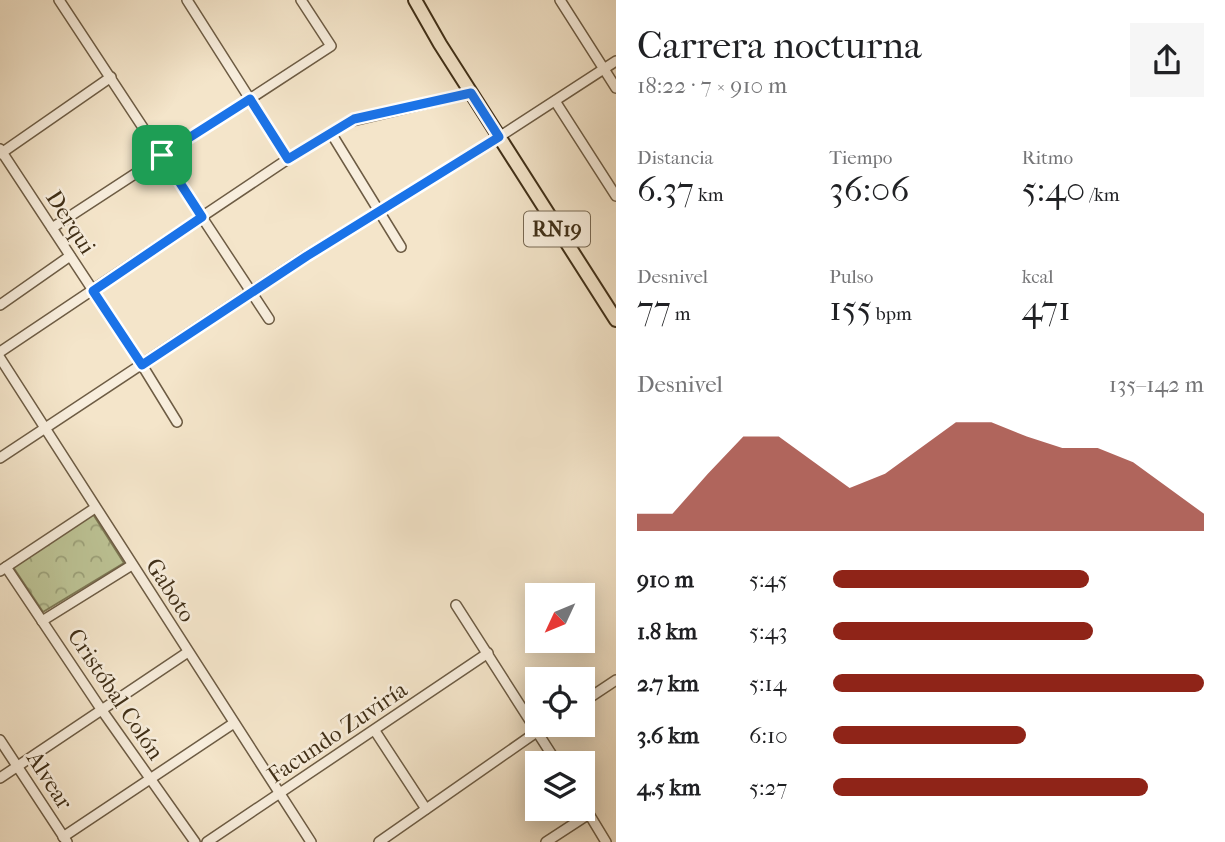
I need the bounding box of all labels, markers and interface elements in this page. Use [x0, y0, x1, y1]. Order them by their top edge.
text: Carrera nocturna [637, 23, 922, 68]
button: share [1130, 23, 1204, 97]
text: 18:22 · 7 × 910 m [637, 72, 787, 99]
pin [132, 125, 192, 185]
icon: arrive [143, 136, 181, 174]
text: Distancia [637, 147, 713, 169]
text: Tiempo [829, 147, 892, 169]
text: Ritmo [1022, 147, 1073, 169]
text: 6.37 [637, 169, 694, 210]
text: 36:06 [829, 169, 909, 210]
text: 5:40 [1022, 169, 1085, 210]
text: km [694, 184, 724, 206]
text: /km [1085, 184, 1120, 206]
street label: Derqui [40, 185, 101, 259]
road number: RN19 [524, 212, 590, 246]
text: Desnivel [637, 266, 708, 288]
text: Pulso [829, 266, 873, 288]
text: kcal [1022, 266, 1054, 288]
text: 77 [637, 288, 671, 329]
text: 155 [829, 288, 872, 329]
text: 471 [1022, 288, 1071, 329]
text: m [671, 303, 691, 325]
text: bpm [872, 303, 912, 325]
text: Desnivel [637, 371, 723, 398]
text: 135–142 m [1109, 371, 1204, 398]
street label: Gaboto [140, 553, 201, 627]
text: 910 m [637, 566, 694, 593]
text: 5:45 [749, 566, 787, 593]
north arrow [525, 583, 595, 653]
map controls [525, 583, 595, 821]
text: 1.8 km [637, 618, 697, 645]
text: 5:43 [749, 618, 788, 645]
street label: Cristóbal Colón [62, 624, 170, 765]
button: locate [525, 667, 595, 737]
text: 2.7 km [637, 670, 699, 697]
text: 5:14 [749, 670, 786, 697]
street label: Facundo Zuviría [262, 676, 412, 789]
text: 3.6 km [637, 722, 699, 749]
text: 6:10 [749, 722, 788, 749]
street label: Alvear [20, 745, 78, 815]
button: layers [525, 751, 595, 821]
text: 4.5 km [637, 774, 701, 801]
text: 5:27 [749, 774, 787, 801]

